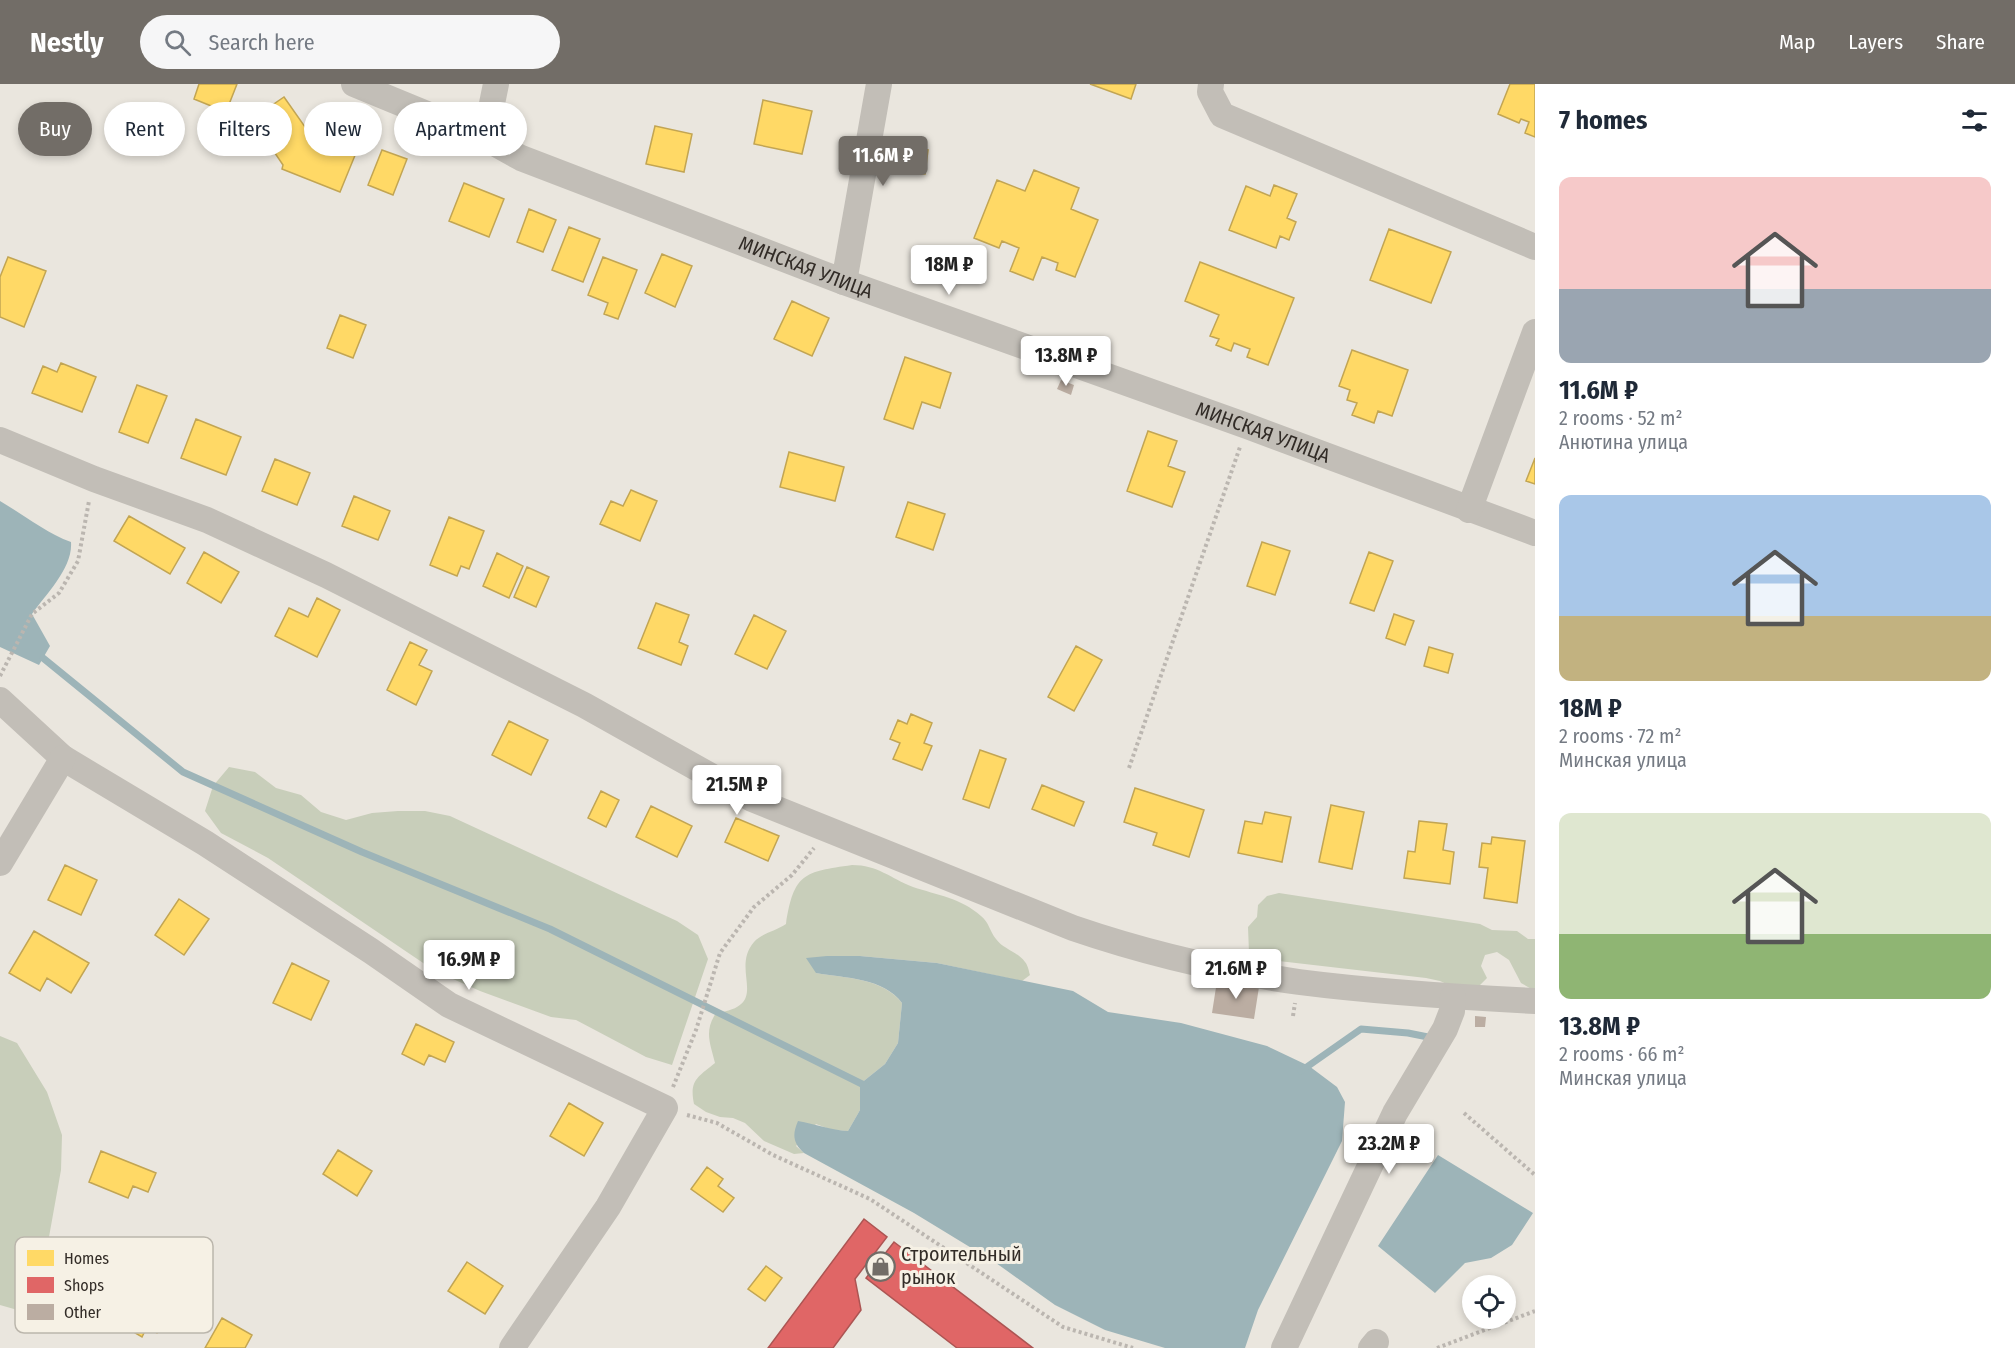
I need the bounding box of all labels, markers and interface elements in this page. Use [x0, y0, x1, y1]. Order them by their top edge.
search box [140, 15, 560, 69]
text: Nestly [30, 26, 104, 59]
icon: search [161, 26, 194, 59]
text: Search here [209, 29, 315, 56]
text: Map [1779, 29, 1815, 55]
text: Layers [1848, 29, 1903, 55]
text: Share [1936, 29, 1985, 55]
chip: Buy [18, 102, 92, 156]
chip: Rent [104, 102, 185, 156]
chip: Filters [197, 102, 292, 156]
chip: New [304, 102, 382, 156]
chip: Apartment [394, 102, 527, 156]
icon: filters [1958, 104, 1991, 137]
text: 7 homes [1559, 105, 1647, 136]
pin: 11.6M ₽ [828, 136, 938, 187]
text: 11.6M ₽ [853, 143, 913, 167]
icon: home [1721, 216, 1829, 324]
street label: МИНСКАЯ УЛИЦА [736, 231, 877, 303]
pin: 18M ₽ [907, 245, 991, 296]
text: 18M ₽ [925, 252, 973, 276]
pin: 13.8M ₽ [1011, 336, 1121, 387]
text: 13.8M ₽ [1035, 343, 1097, 367]
text: 11.6M ₽ [1559, 375, 1638, 406]
street label: МИНСКАЯ УЛИЦА [1193, 397, 1334, 468]
text: 2 rooms · 52 m² [1559, 406, 1683, 430]
text: Анютина улица [1559, 430, 1688, 454]
icon: home [1721, 534, 1829, 642]
text: 18M ₽ [1559, 693, 1622, 724]
text: 2 rooms · 72 m² [1559, 724, 1681, 748]
text: Минская улица [1559, 748, 1687, 772]
pin: 21.5M ₽ [682, 765, 792, 816]
text: 21.5M ₽ [706, 772, 768, 796]
icon: home [1721, 852, 1829, 960]
pin: 16.9M ₽ [414, 940, 524, 991]
text: 16.9M ₽ [438, 947, 500, 971]
pin: 21.6M ₽ [1181, 949, 1291, 1000]
text: 21.6M ₽ [1205, 956, 1267, 980]
text: 13.8M ₽ [1559, 1011, 1640, 1042]
text: 2 rooms · 66 m² [1559, 1042, 1685, 1066]
text: Минская улица [1559, 1066, 1687, 1090]
pin: 23.2M ₽ [1334, 1124, 1444, 1175]
text: 23.2M ₽ [1358, 1131, 1420, 1155]
legend [15, 1237, 213, 1333]
place label: Строительный рынок [901, 1242, 1022, 1289]
text: Homes [64, 1249, 109, 1268]
shop icon: Строительный рынок [864, 1250, 896, 1282]
map controls [1462, 1275, 1516, 1329]
button: locate [1462, 1275, 1516, 1329]
text: Shops [64, 1276, 104, 1295]
text: Other [64, 1303, 102, 1322]

